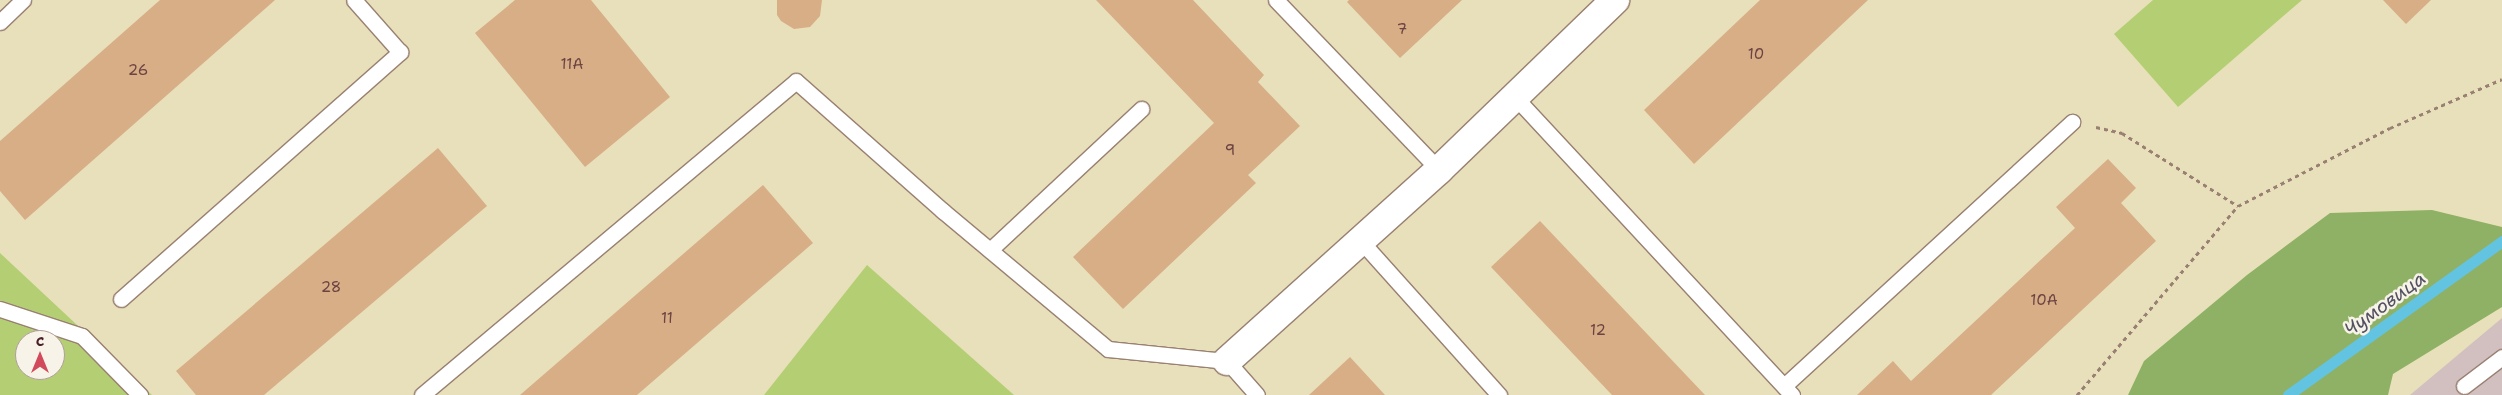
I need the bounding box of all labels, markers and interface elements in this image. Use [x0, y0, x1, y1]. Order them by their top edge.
house number: 7 [1397, 21, 1407, 39]
house number: 10 [1748, 46, 1764, 64]
house number: 11А [561, 56, 583, 74]
house number: 26 [128, 62, 148, 80]
house number: 9 [1225, 142, 1235, 160]
water label: Чумовица [2340, 267, 2430, 341]
house number: 28 [321, 279, 341, 297]
house number: 10А [2030, 292, 2058, 310]
house number: 11 [661, 310, 673, 328]
house number: 12 [1590, 322, 1606, 340]
north arrow [15, 330, 65, 380]
text: С [36, 332, 44, 350]

